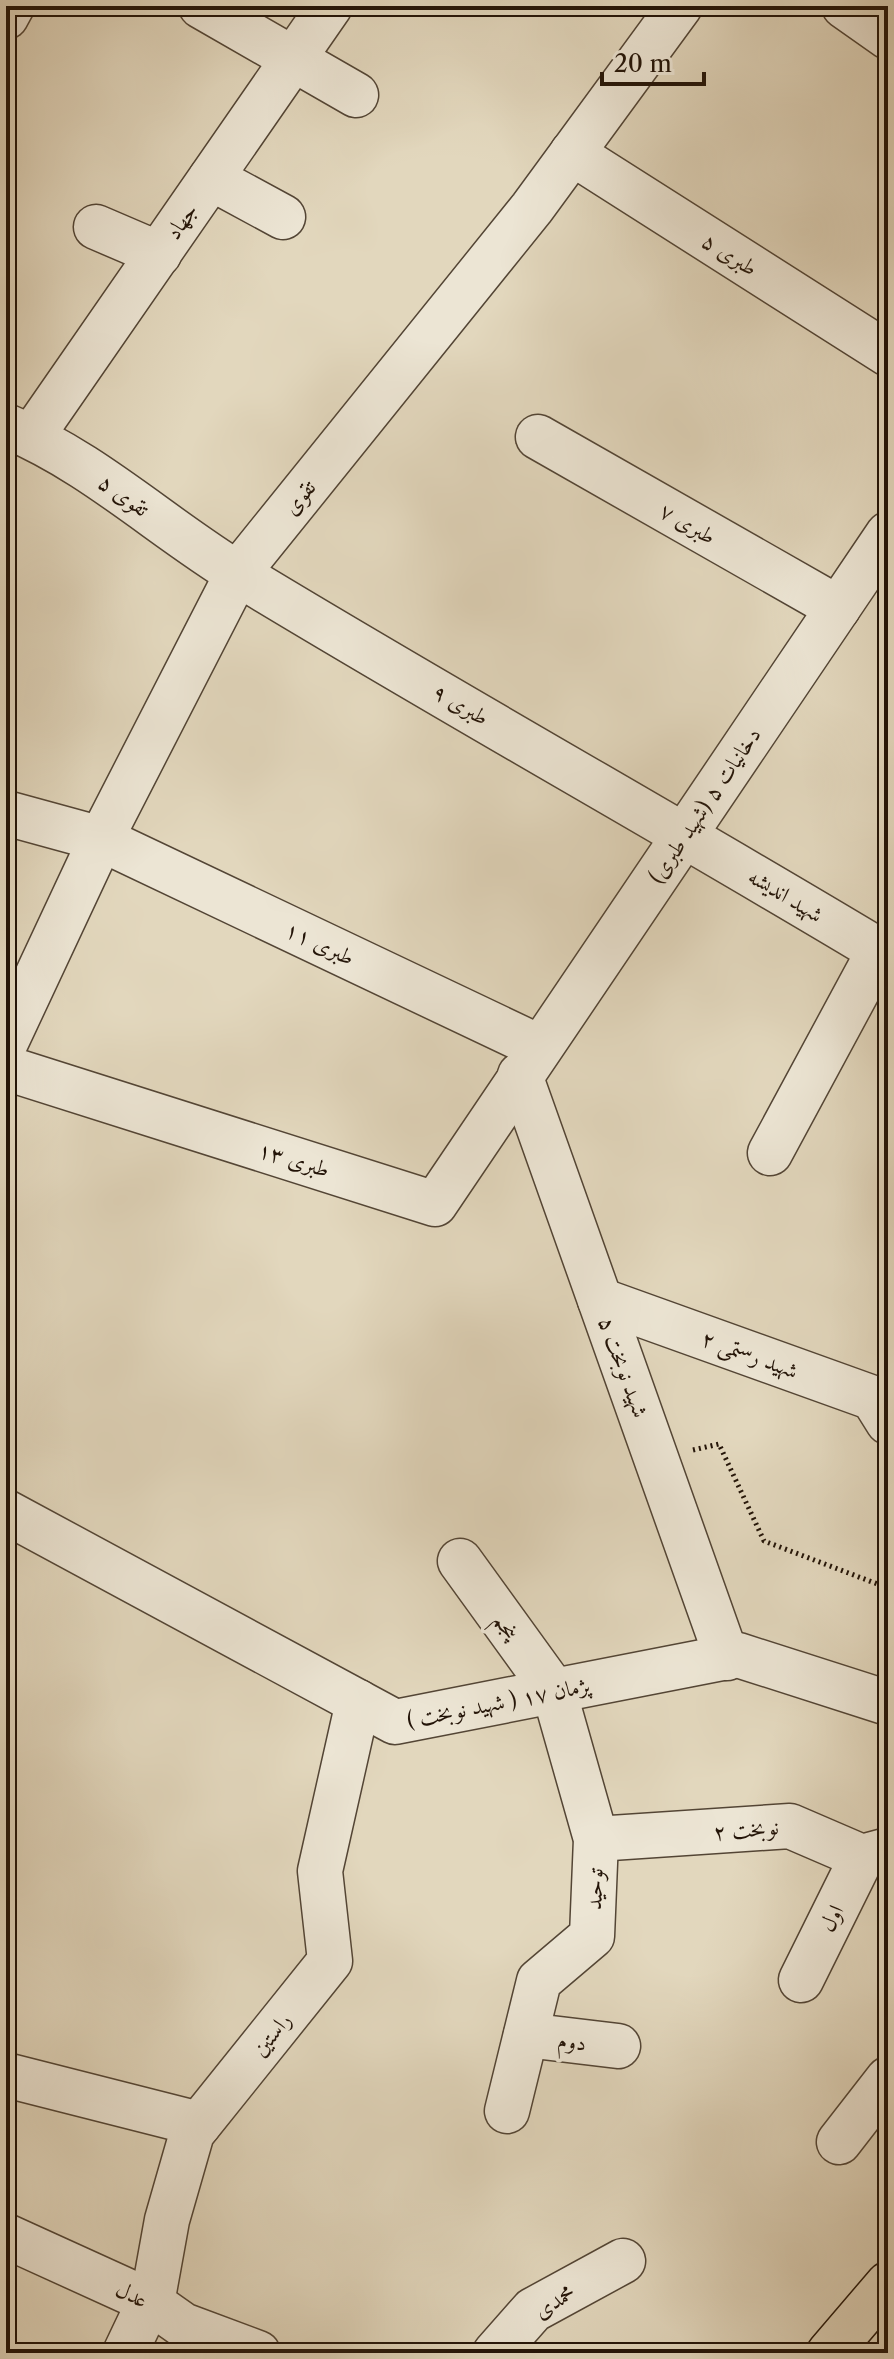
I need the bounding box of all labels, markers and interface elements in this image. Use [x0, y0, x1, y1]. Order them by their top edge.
scale bar [602, 36, 704, 86]
text: 20 m [614, 49, 672, 78]
street label: جهاد [159, 198, 203, 245]
street label: طبری ۵ [697, 227, 762, 282]
street label: تقوی ۵ [93, 468, 155, 523]
street label: تقوی [277, 474, 322, 520]
street label: طبری ۷ [655, 497, 721, 550]
street label: طبری ۹ [428, 678, 494, 731]
street label: دخانیات ۵ (شهید طبری) [642, 722, 767, 889]
street label: شهید اندیشه [743, 863, 828, 929]
street label: طبری ۱۱ [281, 916, 359, 971]
street label: طبری ۱۳ [255, 1136, 333, 1183]
street label: شهید نوبخت ۵ [592, 1313, 654, 1422]
street label: شهید رستمی ۲ [697, 1325, 802, 1386]
street label: پنجم [482, 1608, 526, 1650]
street label: پژمان ۱۷ ( شهید نوبخت ) [404, 1671, 594, 1734]
street label: نوبخت ۲ [712, 1813, 780, 1846]
street label: توحید [580, 1867, 609, 1910]
street label: اول [813, 1900, 850, 1936]
street label: راستین [246, 2007, 297, 2062]
street label: دوم [555, 2026, 588, 2063]
street label: عدل [111, 2275, 152, 2314]
street label: محمدی [529, 2279, 580, 2324]

